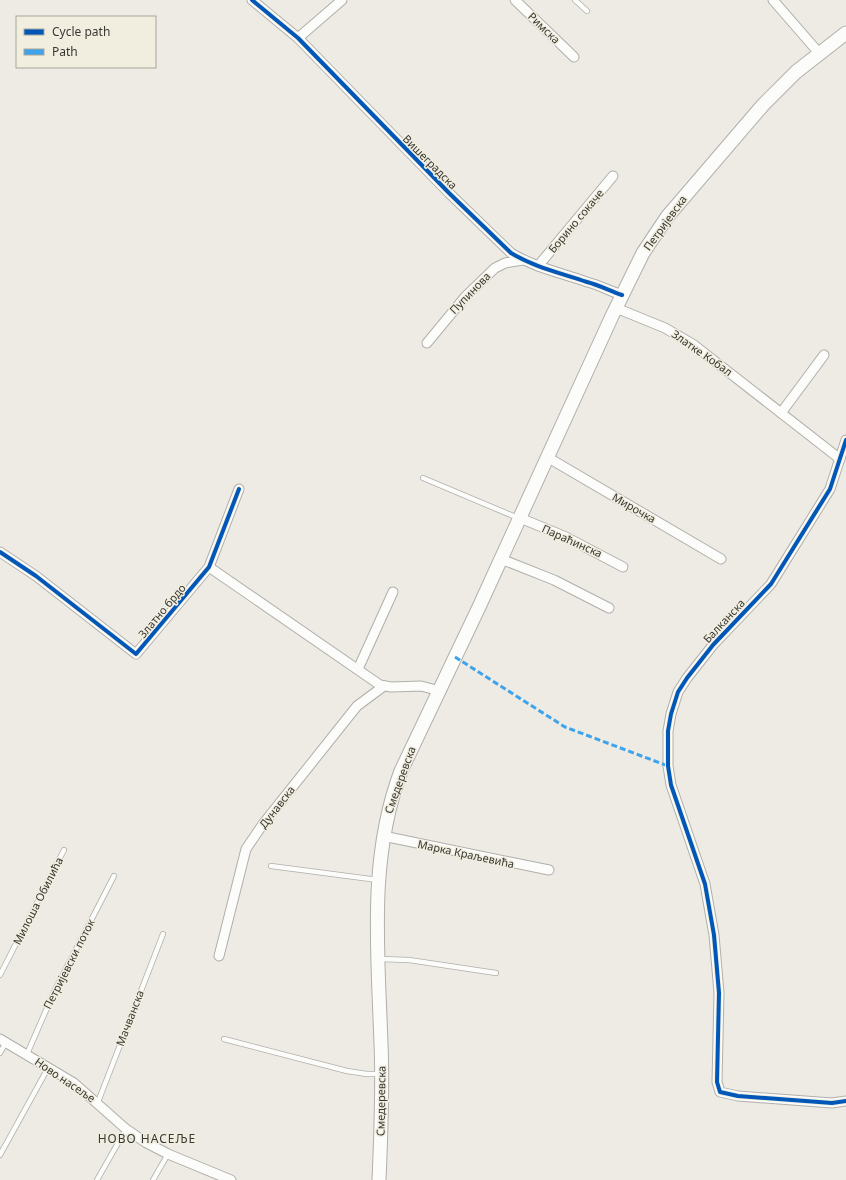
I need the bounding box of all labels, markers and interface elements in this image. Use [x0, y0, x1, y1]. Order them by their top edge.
street label: Римска [525, 9, 564, 47]
legend [16, 16, 156, 68]
text: Cycle path [52, 23, 110, 40]
text: Path [52, 43, 78, 60]
street label: Вишеградска [400, 131, 461, 192]
street label: Борино сокаче [544, 186, 607, 256]
street label: Петријевска [639, 192, 690, 253]
street label: Пупинова [446, 268, 493, 317]
street label: Златке Кобал [669, 326, 736, 379]
street label: Мирочка [610, 489, 659, 526]
street label: Параћинска [540, 521, 605, 561]
street label: Златно брдо [135, 580, 189, 641]
street label: Балканска [699, 595, 748, 646]
street label: Смедеревска [380, 744, 419, 815]
street label: Дунавска [255, 782, 298, 831]
street label: Марка Краљевића [416, 836, 516, 871]
street label: Милоша Обилића [9, 854, 66, 947]
street label: Петријевски поток [39, 916, 98, 1011]
street label: Мачванска [112, 988, 147, 1048]
street label: Ново насеље [32, 1054, 99, 1105]
street label: Смедеревска [372, 1066, 389, 1136]
district label: НОВО НАСЕЉЕ [98, 1130, 196, 1147]

